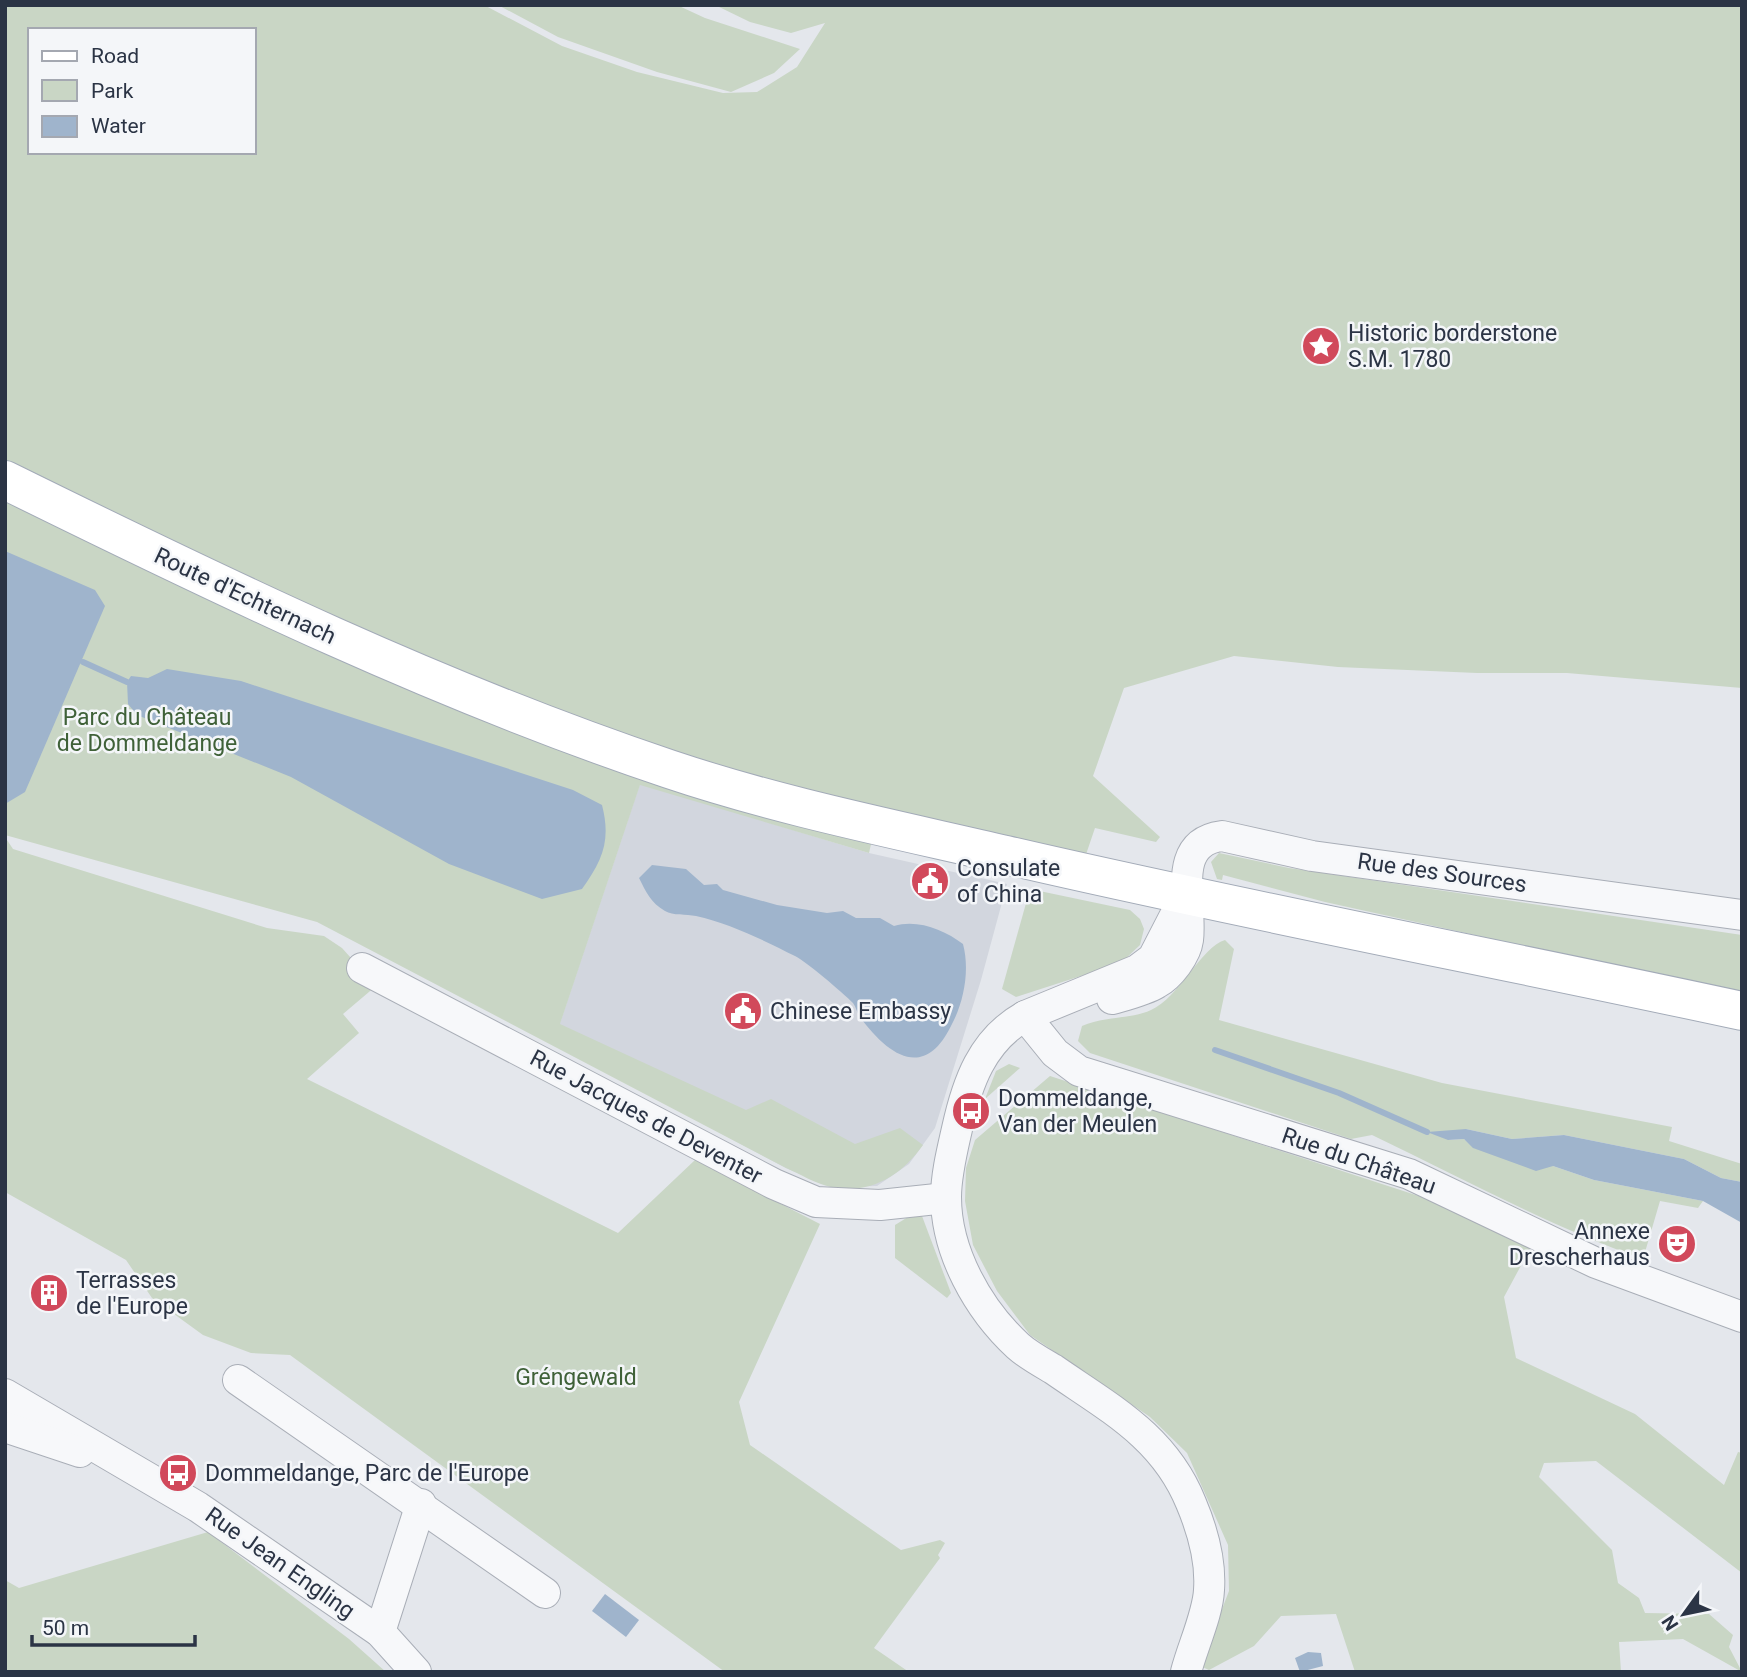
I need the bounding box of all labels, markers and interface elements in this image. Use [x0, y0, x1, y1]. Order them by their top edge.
legend [28, 28, 256, 154]
text: Road [91, 44, 139, 68]
text: Park [91, 79, 134, 103]
text: Water [91, 114, 146, 138]
place label: Historic borderstone S.M. 1780 [1348, 320, 1557, 373]
place icon: Historic borderstone S.M. 1780 [1300, 325, 1342, 367]
street label: Route d'Echternach [150, 542, 340, 650]
park label: Parc du Château de Dommeldange [57, 704, 237, 757]
street label: Rue des Sources [1356, 848, 1528, 898]
place label: Consulate of China [957, 855, 1060, 908]
public building icon: Consulate of China [909, 860, 951, 902]
public building icon: Chinese Embassy [722, 990, 764, 1032]
place label: Chinese Embassy [770, 998, 951, 1025]
street label: Rue Jacques de Deventer [525, 1044, 767, 1190]
place label: Dommeldange, Van der Meulen [998, 1085, 1157, 1138]
bus stop icon: Dommeldange, Van der Meulen [950, 1090, 992, 1132]
street label: Rue du Château [1278, 1122, 1440, 1200]
place label: Annexe Drescherhaus [1509, 1218, 1650, 1271]
theatre icon: Annexe Drescherhaus [1656, 1223, 1698, 1265]
place label: Terrasses de l'Europe [76, 1267, 188, 1320]
building icon: Terrasses de l'Europe [28, 1272, 70, 1314]
park label: Gréngewald [515, 1364, 637, 1391]
bus stop icon: Dommeldange, Parc de l'Europe [157, 1452, 199, 1494]
place label: Dommeldange, Parc de l'Europe [205, 1460, 529, 1487]
street label: Rue Jean Engling [200, 1501, 360, 1625]
north arrow [1649, 1579, 1719, 1649]
scale bar [32, 1604, 194, 1648]
text: N [1657, 1611, 1683, 1635]
text: 50 m [42, 1616, 89, 1640]

